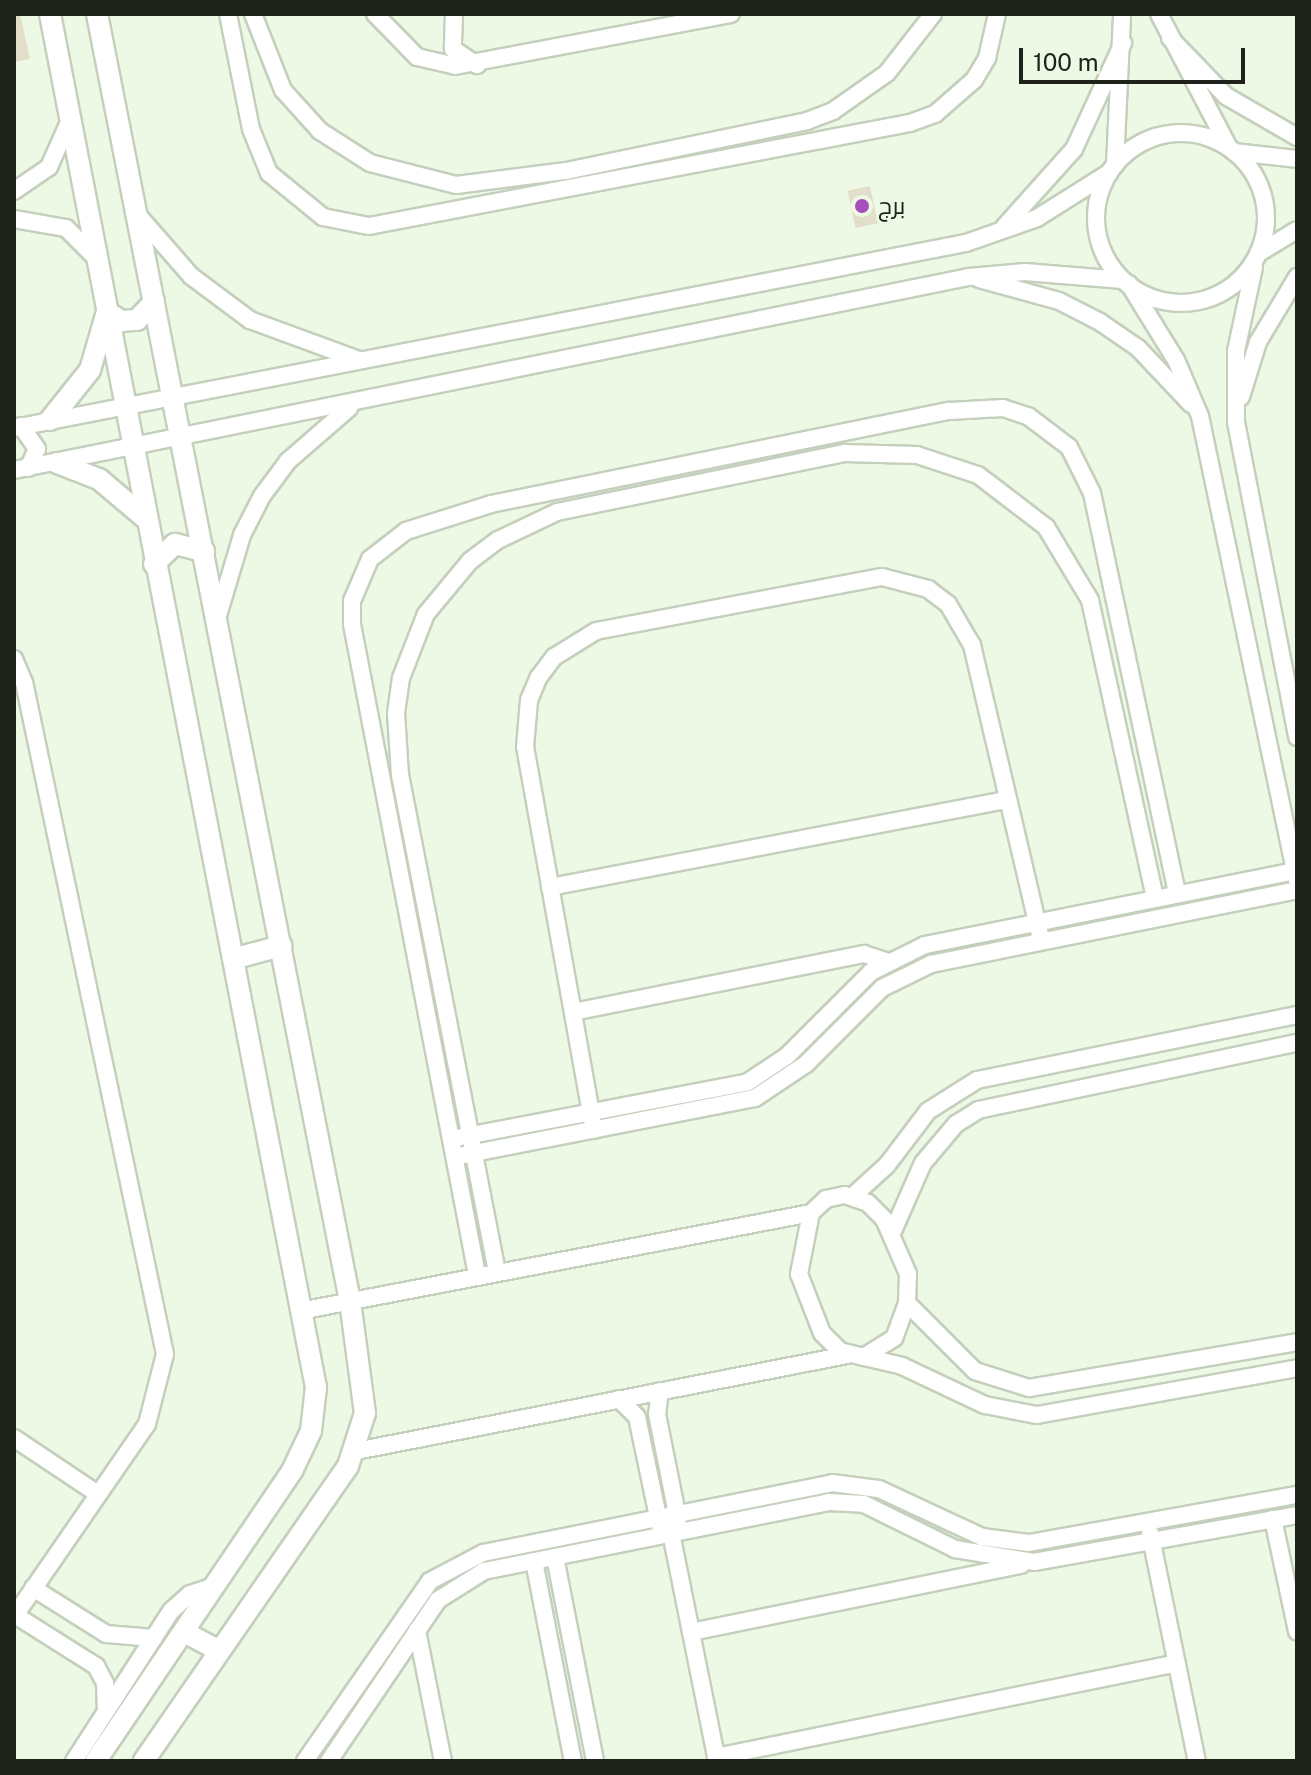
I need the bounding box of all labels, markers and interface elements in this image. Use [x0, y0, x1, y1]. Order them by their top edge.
scale bar [1023, 32, 1249, 82]
text: 100 m [1033, 48, 1099, 76]
place label: برج [878, 192, 906, 220]
marker: برج [853, 197, 871, 215]

